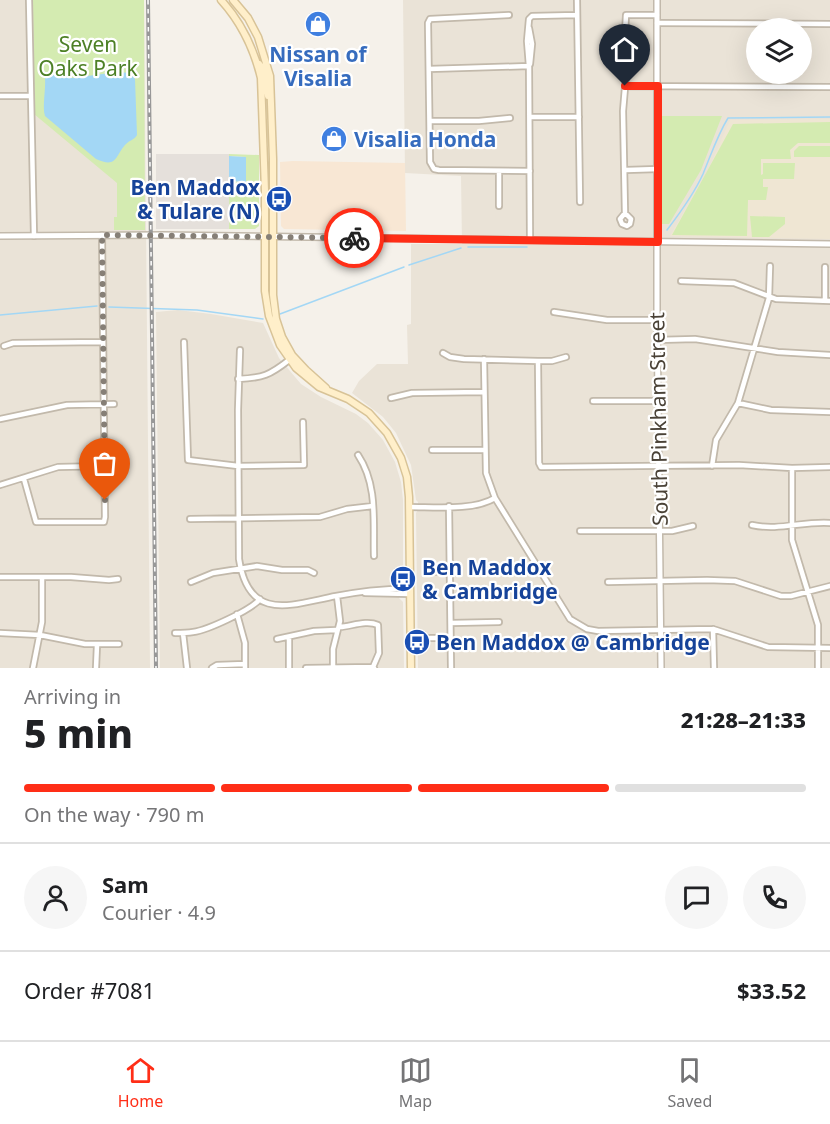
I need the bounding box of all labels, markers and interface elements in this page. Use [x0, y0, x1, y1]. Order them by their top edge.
shop icon: Nissan of Visalia [303, 9, 333, 39]
map controls [746, 18, 812, 84]
button: layers [746, 18, 812, 84]
pin [599, 24, 650, 86]
park label: Seven Oaks Park [38, 30, 138, 82]
icon: home [608, 33, 641, 66]
place label: Nissan of Visalia [269, 40, 369, 92]
shop icon: Visalia Honda [319, 124, 349, 154]
place label: Visalia Honda [354, 125, 496, 153]
place label: Ben Maddox & Tulare (N) [131, 173, 261, 225]
bus stop icon: Ben Maddox & Tulare (N) [264, 184, 294, 214]
courier [324, 208, 384, 268]
icon: bike [338, 222, 371, 255]
street label: South Pinkham Street [642, 311, 674, 526]
pin [79, 438, 130, 500]
icon: bag [88, 447, 121, 480]
place label: Ben Maddox & Cambridge [422, 553, 558, 605]
bus stop icon: Ben Maddox & Cambridge [388, 564, 418, 594]
bus stop icon: Ben Maddox @ Cambridge [402, 627, 432, 657]
place label: Ben Maddox @ Cambridge [436, 628, 710, 656]
text: Arriving in [24, 683, 121, 710]
text: 21:28–21:33 [681, 704, 806, 734]
text: 5 min [24, 706, 133, 759]
text: On the way · 790 m [24, 801, 204, 828]
button: person [24, 866, 87, 929]
button: chat [665, 866, 728, 929]
button: phone [743, 866, 806, 929]
text: Sam [102, 869, 149, 899]
text: Courier · 4.9 [102, 899, 216, 926]
text: Order #7081 [24, 975, 155, 1005]
text: $33.52 [737, 975, 806, 1005]
tab: Home [118, 1054, 163, 1112]
tab: Map [399, 1054, 432, 1112]
tab: Saved [667, 1054, 712, 1112]

